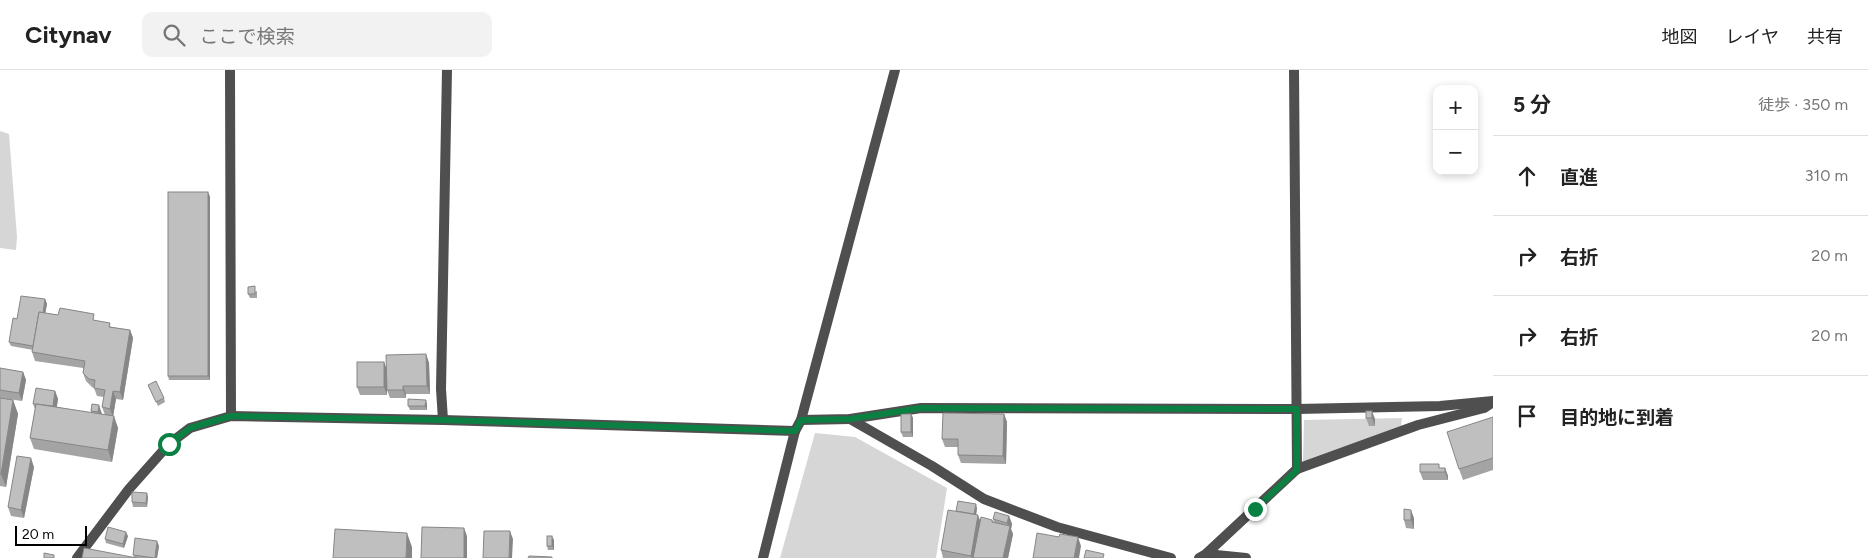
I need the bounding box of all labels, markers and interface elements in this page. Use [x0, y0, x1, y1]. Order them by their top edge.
search box [142, 12, 492, 57]
text: Citynav [25, 20, 112, 49]
icon: search [160, 21, 188, 49]
text: ここで検索 [200, 25, 295, 48]
text: 地図 [1662, 26, 1698, 48]
text: レイヤ [1726, 26, 1779, 48]
text: 共有 [1807, 26, 1843, 48]
map controls [1433, 85, 1478, 175]
button: + [1433, 85, 1478, 130]
text: 5 分 [1513, 92, 1551, 117]
text: 徒歩 · 350 m [1758, 95, 1848, 114]
button: − [1433, 130, 1478, 175]
icon: ahead [1513, 162, 1541, 190]
text: 直進 [1560, 166, 1598, 189]
text: 310 m [1805, 166, 1848, 185]
icon: right [1513, 242, 1541, 270]
text: 右折 [1560, 246, 1598, 269]
text: 20 m [1811, 246, 1848, 265]
icon: right [1513, 322, 1541, 350]
text: 右折 [1560, 326, 1598, 349]
text: 20 m [1811, 326, 1848, 345]
icon: arrive [1513, 402, 1541, 430]
text: 目的地に到着 [1560, 406, 1674, 429]
route start [158, 433, 181, 456]
route end [1244, 498, 1267, 521]
scale bar [15, 523, 88, 546]
text: 20 m [22, 526, 54, 543]

